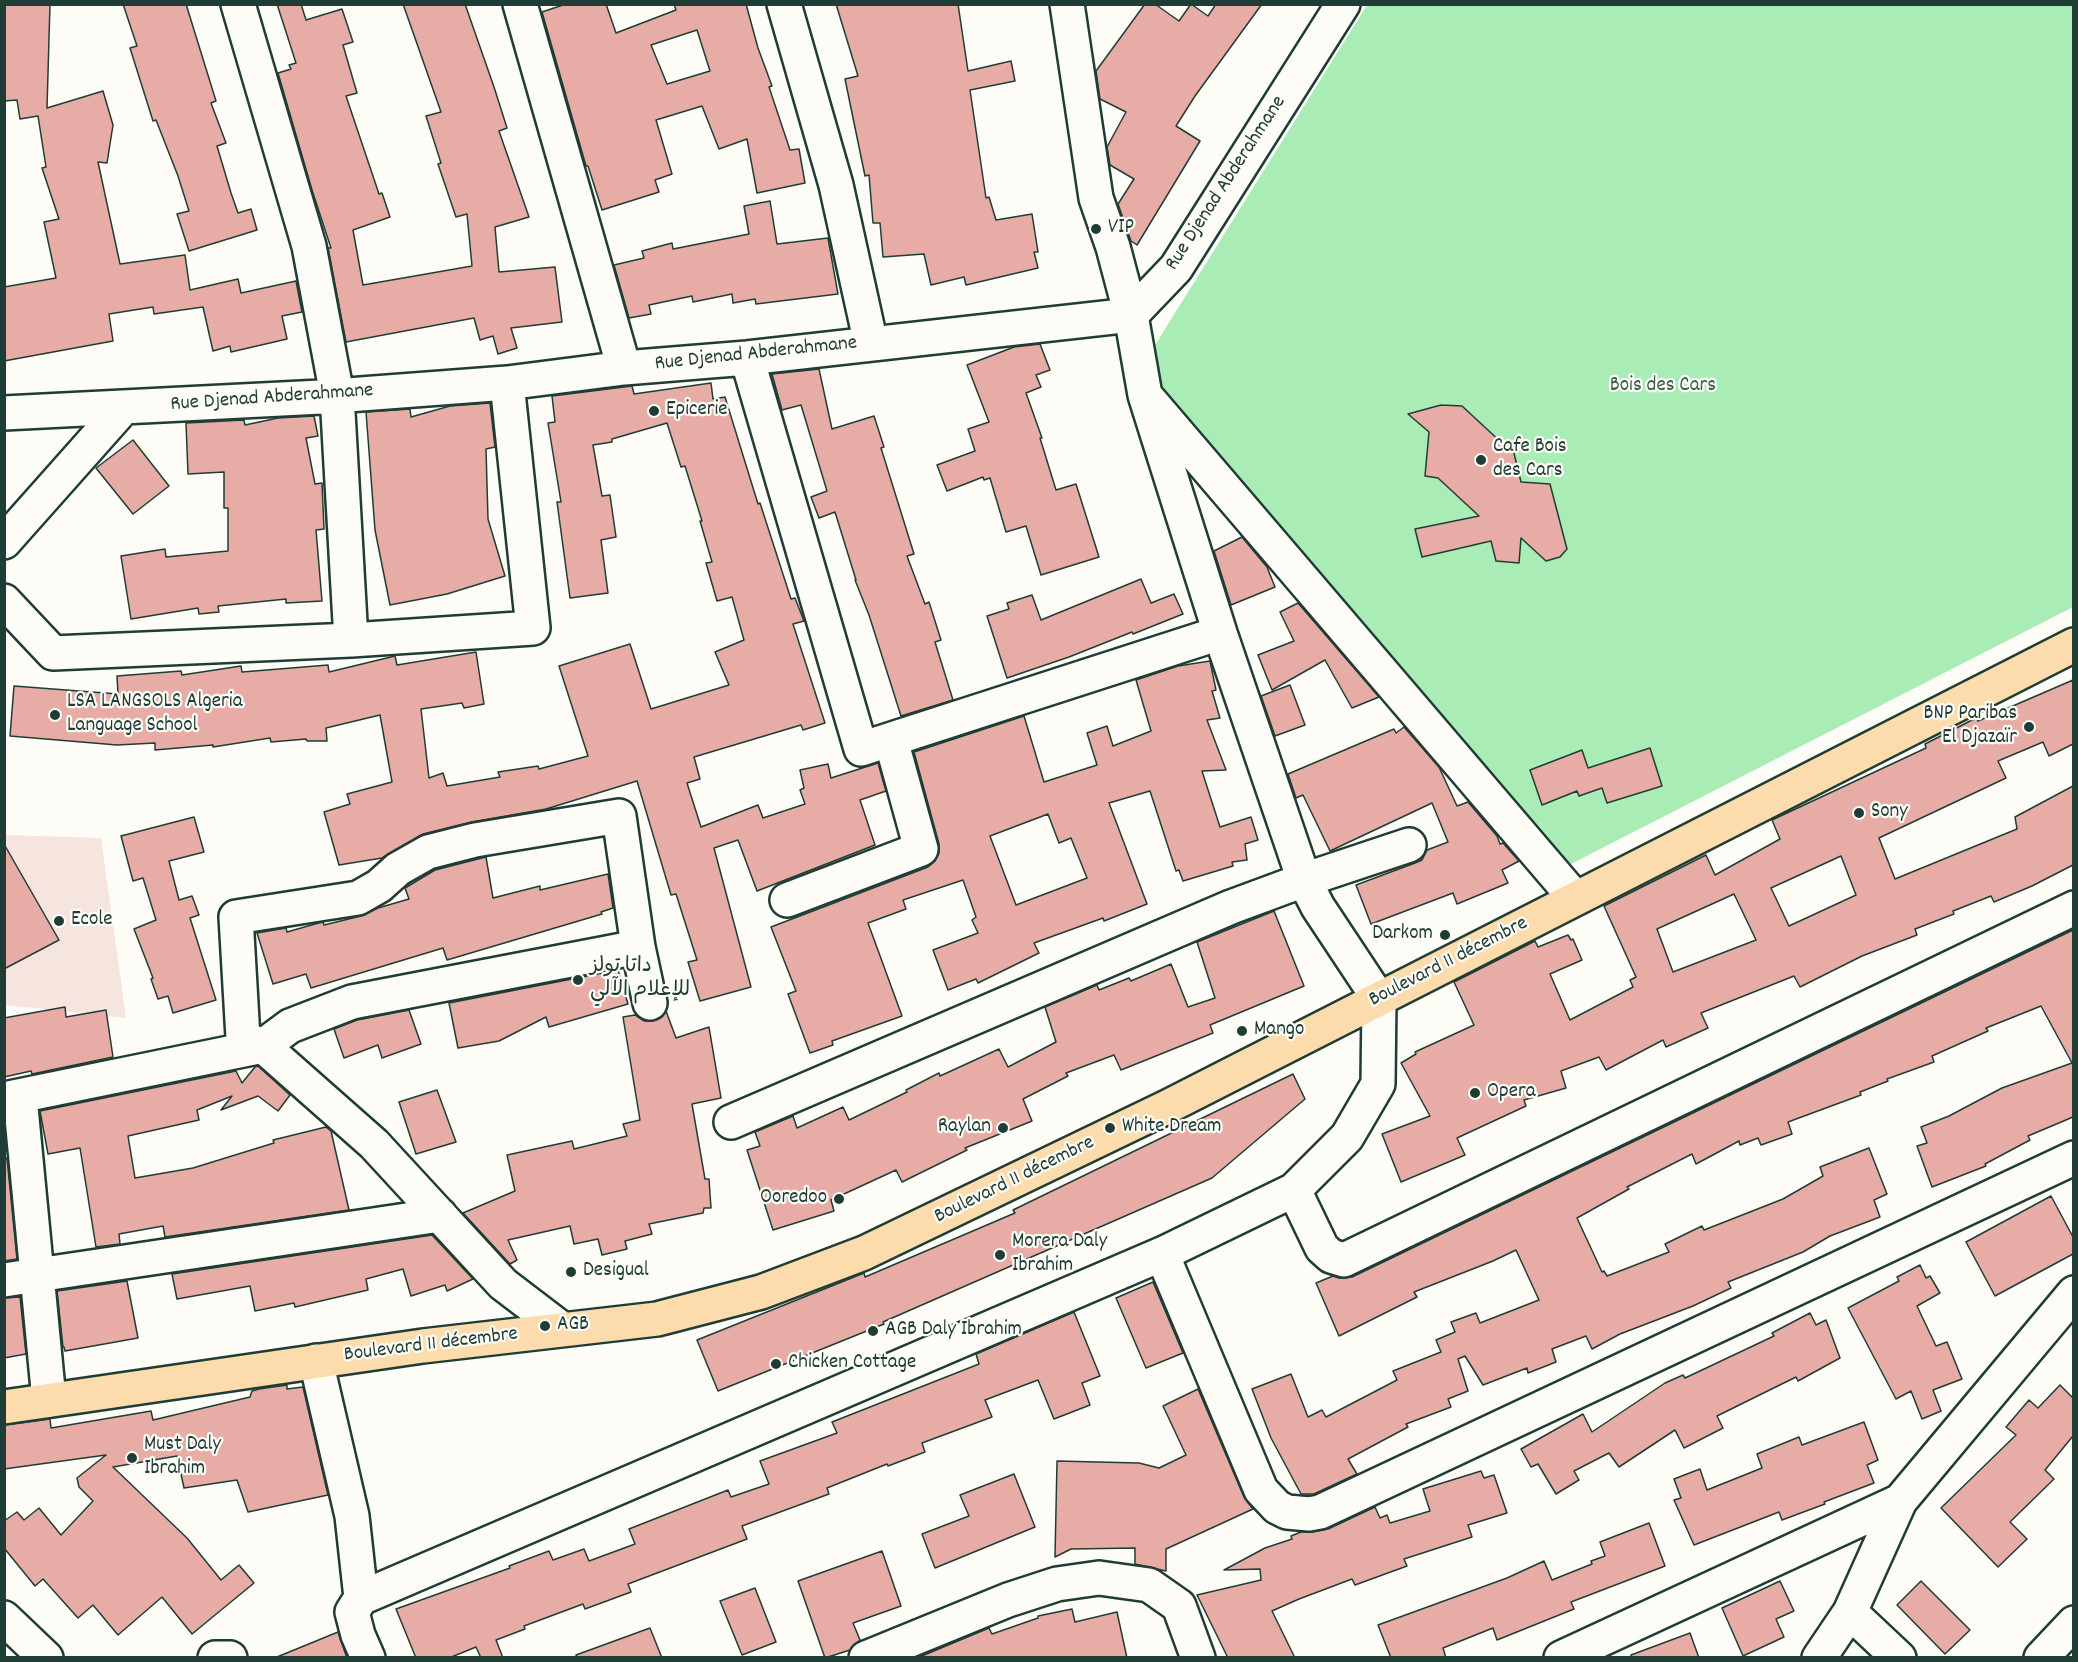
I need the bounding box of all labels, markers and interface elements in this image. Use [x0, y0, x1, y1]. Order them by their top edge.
street label: Rue Djenad Abderahmane [1161, 92, 1293, 276]
place label: VIP [1108, 216, 1134, 242]
marker: VIP [1089, 222, 1103, 236]
street label: Rue Djenad Abderahmane [654, 332, 858, 378]
park label: Bois des Cars [1610, 374, 1716, 400]
street label: Rue Djenad Abderahmane [170, 379, 374, 419]
place label: Epicerie [666, 398, 728, 424]
marker: Epicerie [647, 404, 661, 418]
place label: Cafe Bois des Cars [1493, 435, 1567, 485]
marker: Cafe Bois des Cars [1474, 453, 1488, 467]
place label: LSA LANGSOLS Algeria Language School [67, 690, 243, 740]
place label: BNP Paribas El Djazaïr [1924, 702, 2017, 752]
marker: LSA LANGSOLS Algeria Language School [48, 708, 62, 722]
marker: BNP Paribas El Djazaïr [2022, 720, 2036, 734]
place label: Sony [1871, 800, 1908, 826]
marker: Sony [1852, 806, 1866, 820]
place label: Ecole [71, 908, 113, 934]
street label: Boulevard 11 décembre [1365, 912, 1533, 1014]
marker: Ecole [52, 914, 66, 928]
place label: Darkom [1372, 922, 1433, 948]
marker: Darkom [1438, 928, 1452, 942]
place label: داتا تولز للإعلام الآلي [590, 955, 690, 1005]
marker: داتا تولز للإعلام الآلي [571, 973, 585, 987]
place label: Mango [1254, 1018, 1304, 1044]
marker: Mango [1235, 1024, 1249, 1038]
place label: Opera [1487, 1080, 1536, 1106]
marker: Opera [1468, 1086, 1482, 1100]
place label: Raylan [938, 1115, 991, 1141]
place label: White Dream [1122, 1115, 1221, 1141]
marker: Raylan [996, 1121, 1010, 1135]
marker: White Dream [1103, 1121, 1117, 1135]
street label: Boulevard 11 décembre [931, 1131, 1099, 1231]
place label: Ooredoo [760, 1186, 827, 1212]
marker: Ooredoo [832, 1192, 846, 1206]
place label: Morera Daly Ibrahim [1012, 1230, 1107, 1280]
marker: Morera Daly Ibrahim [993, 1248, 1007, 1262]
place label: Desigual [583, 1259, 649, 1285]
marker: Desigual [564, 1265, 578, 1279]
place label: AGB [557, 1313, 589, 1339]
place label: AGB Daly Ibrahim [885, 1318, 1022, 1344]
marker: AGB [538, 1319, 552, 1333]
street label: Boulevard 11 décembre [343, 1323, 519, 1369]
marker: AGB Daly Ibrahim [866, 1324, 880, 1338]
place label: Chicken Cottage [788, 1351, 916, 1377]
marker: Chicken Cottage [769, 1357, 783, 1371]
place label: Must Daly Ibrahim [144, 1433, 221, 1483]
marker: Must Daly Ibrahim [125, 1451, 139, 1465]

